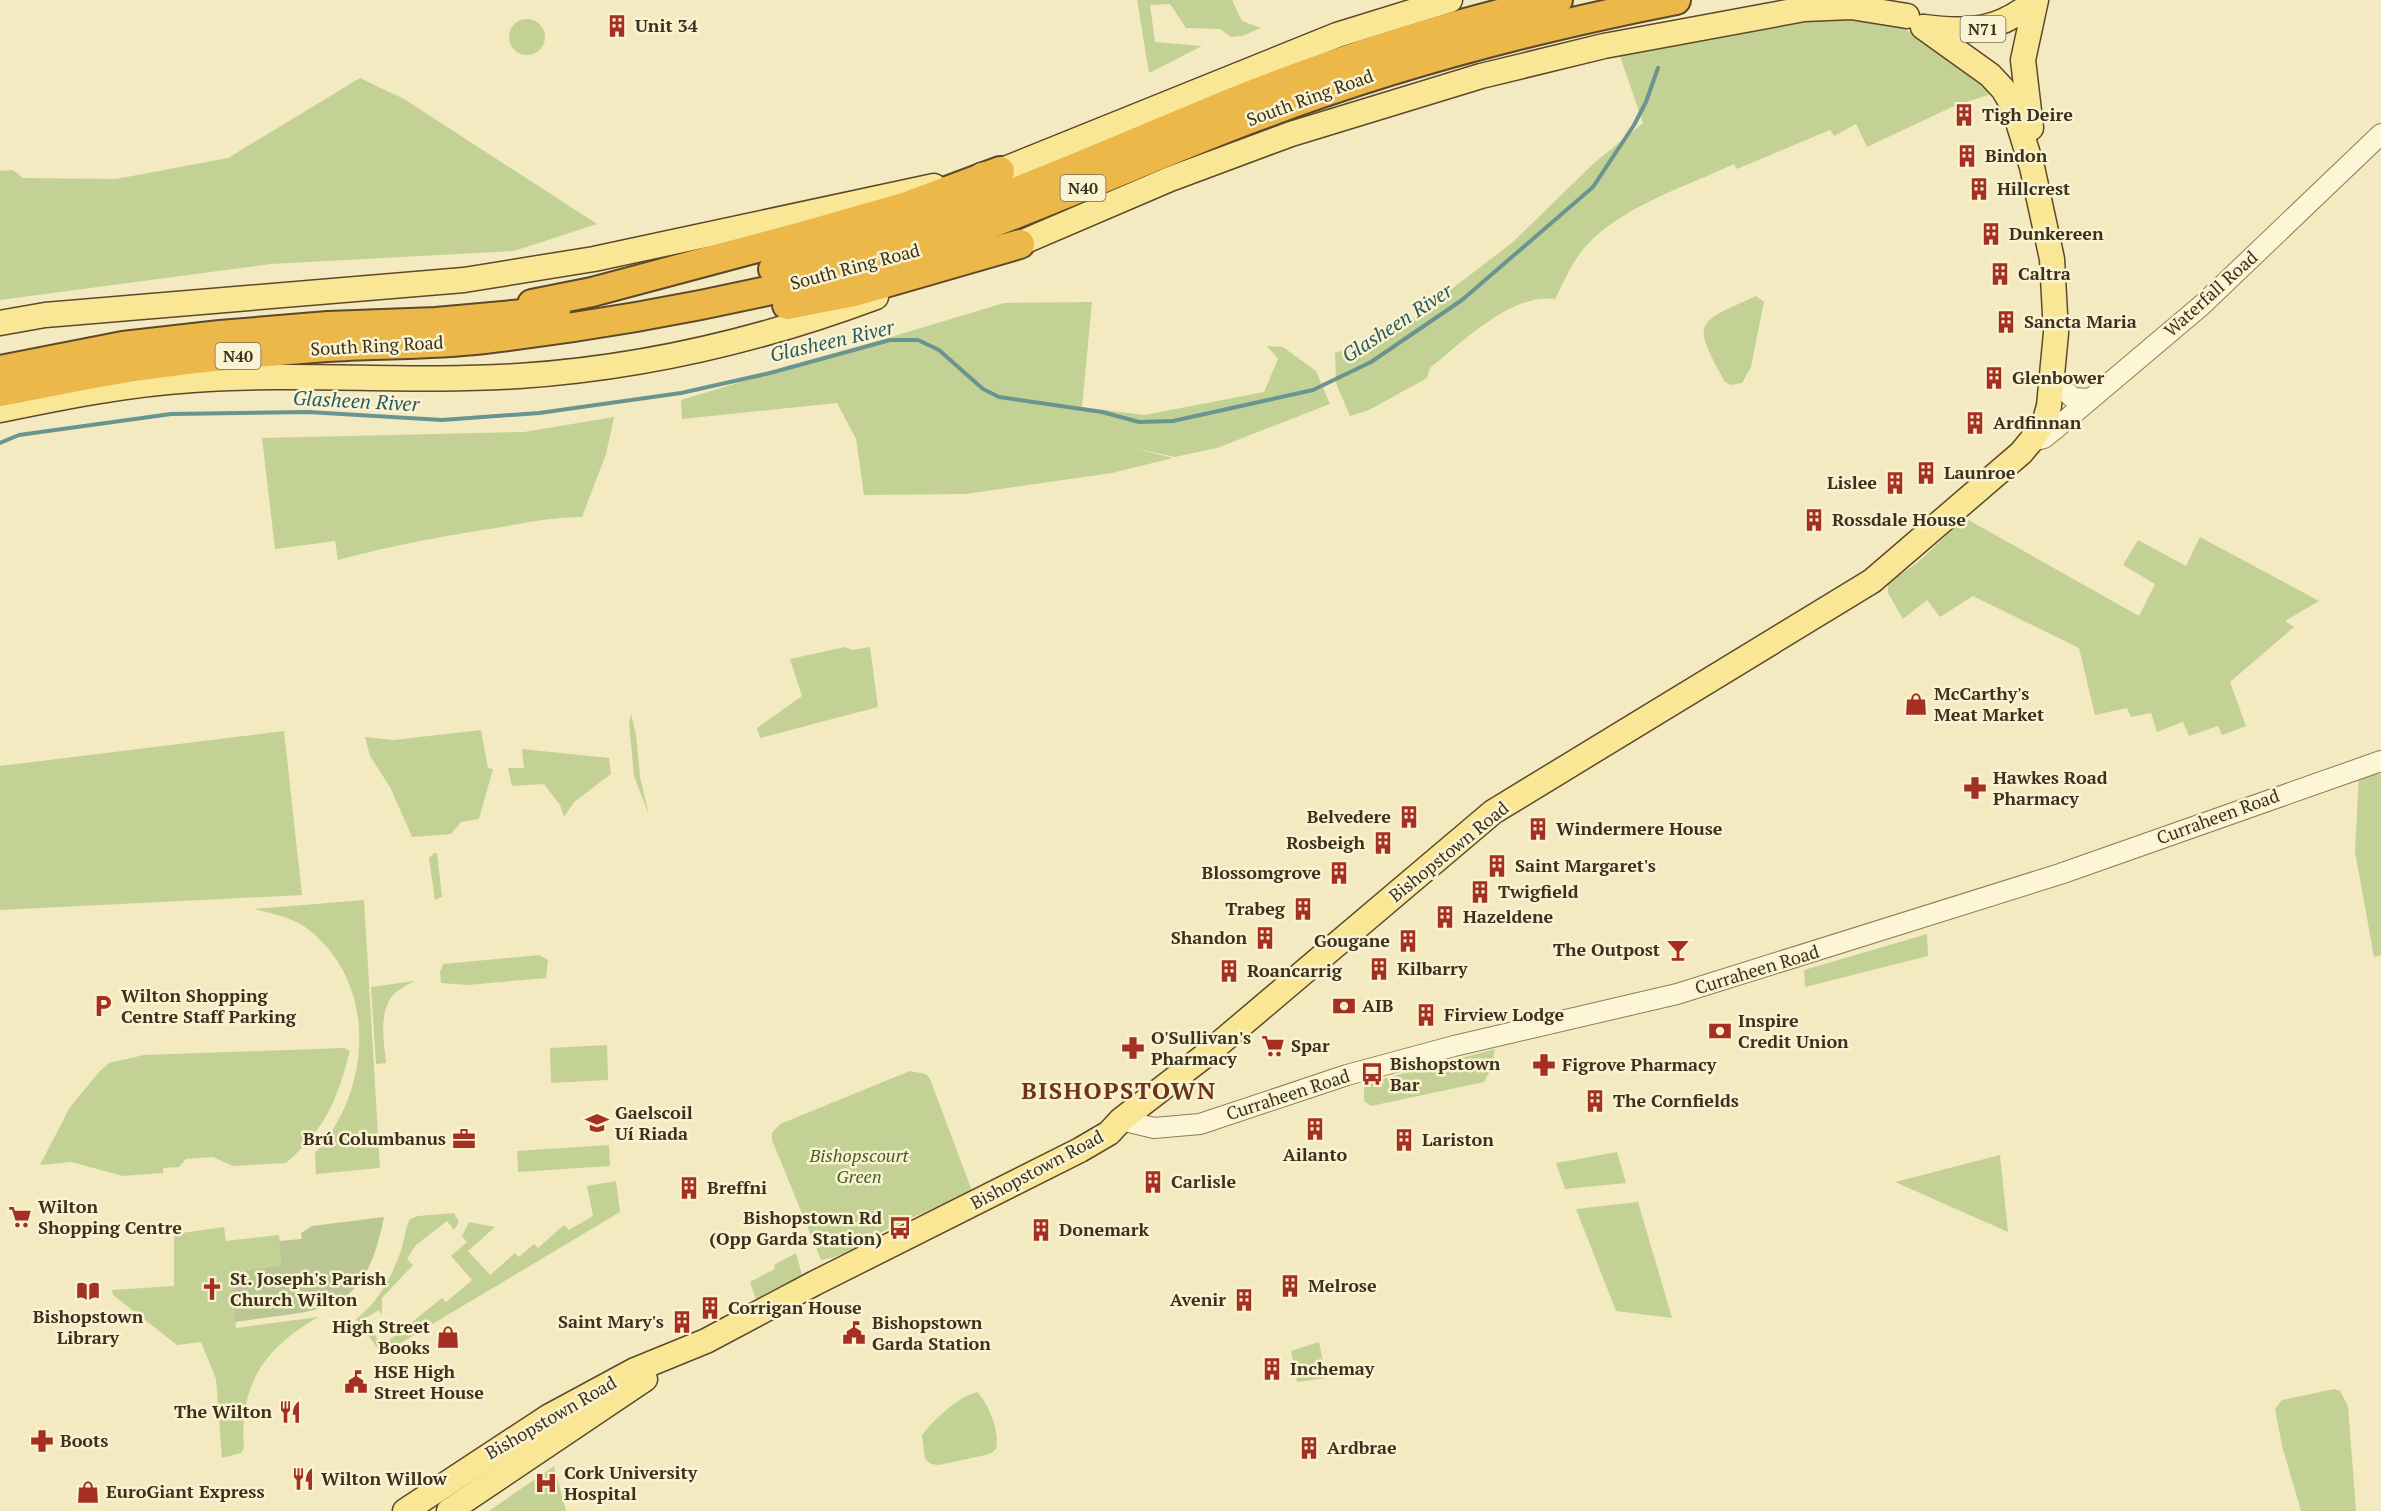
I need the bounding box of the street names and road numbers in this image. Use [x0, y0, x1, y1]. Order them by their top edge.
road number: N71 [1960, 16, 2006, 42]
street label: South Ring Road [1243, 63, 1376, 131]
road number: N40 [1060, 175, 1106, 201]
street label: South Ring Road [787, 237, 922, 295]
street label: Waterfall Road [2158, 245, 2262, 342]
street label: South Ring Road [310, 330, 444, 360]
road number: N40 [216, 343, 260, 369]
street label: Curraheen Road [2153, 783, 2282, 849]
street label: Bishopstown Road [1383, 795, 1513, 907]
street label: Curraheen Road [1692, 939, 1822, 999]
street label: Curraheen Road [1223, 1063, 1353, 1125]
street label: Bishopstown Road [966, 1124, 1107, 1214]
street label: Bishopstown Road [481, 1370, 620, 1464]

